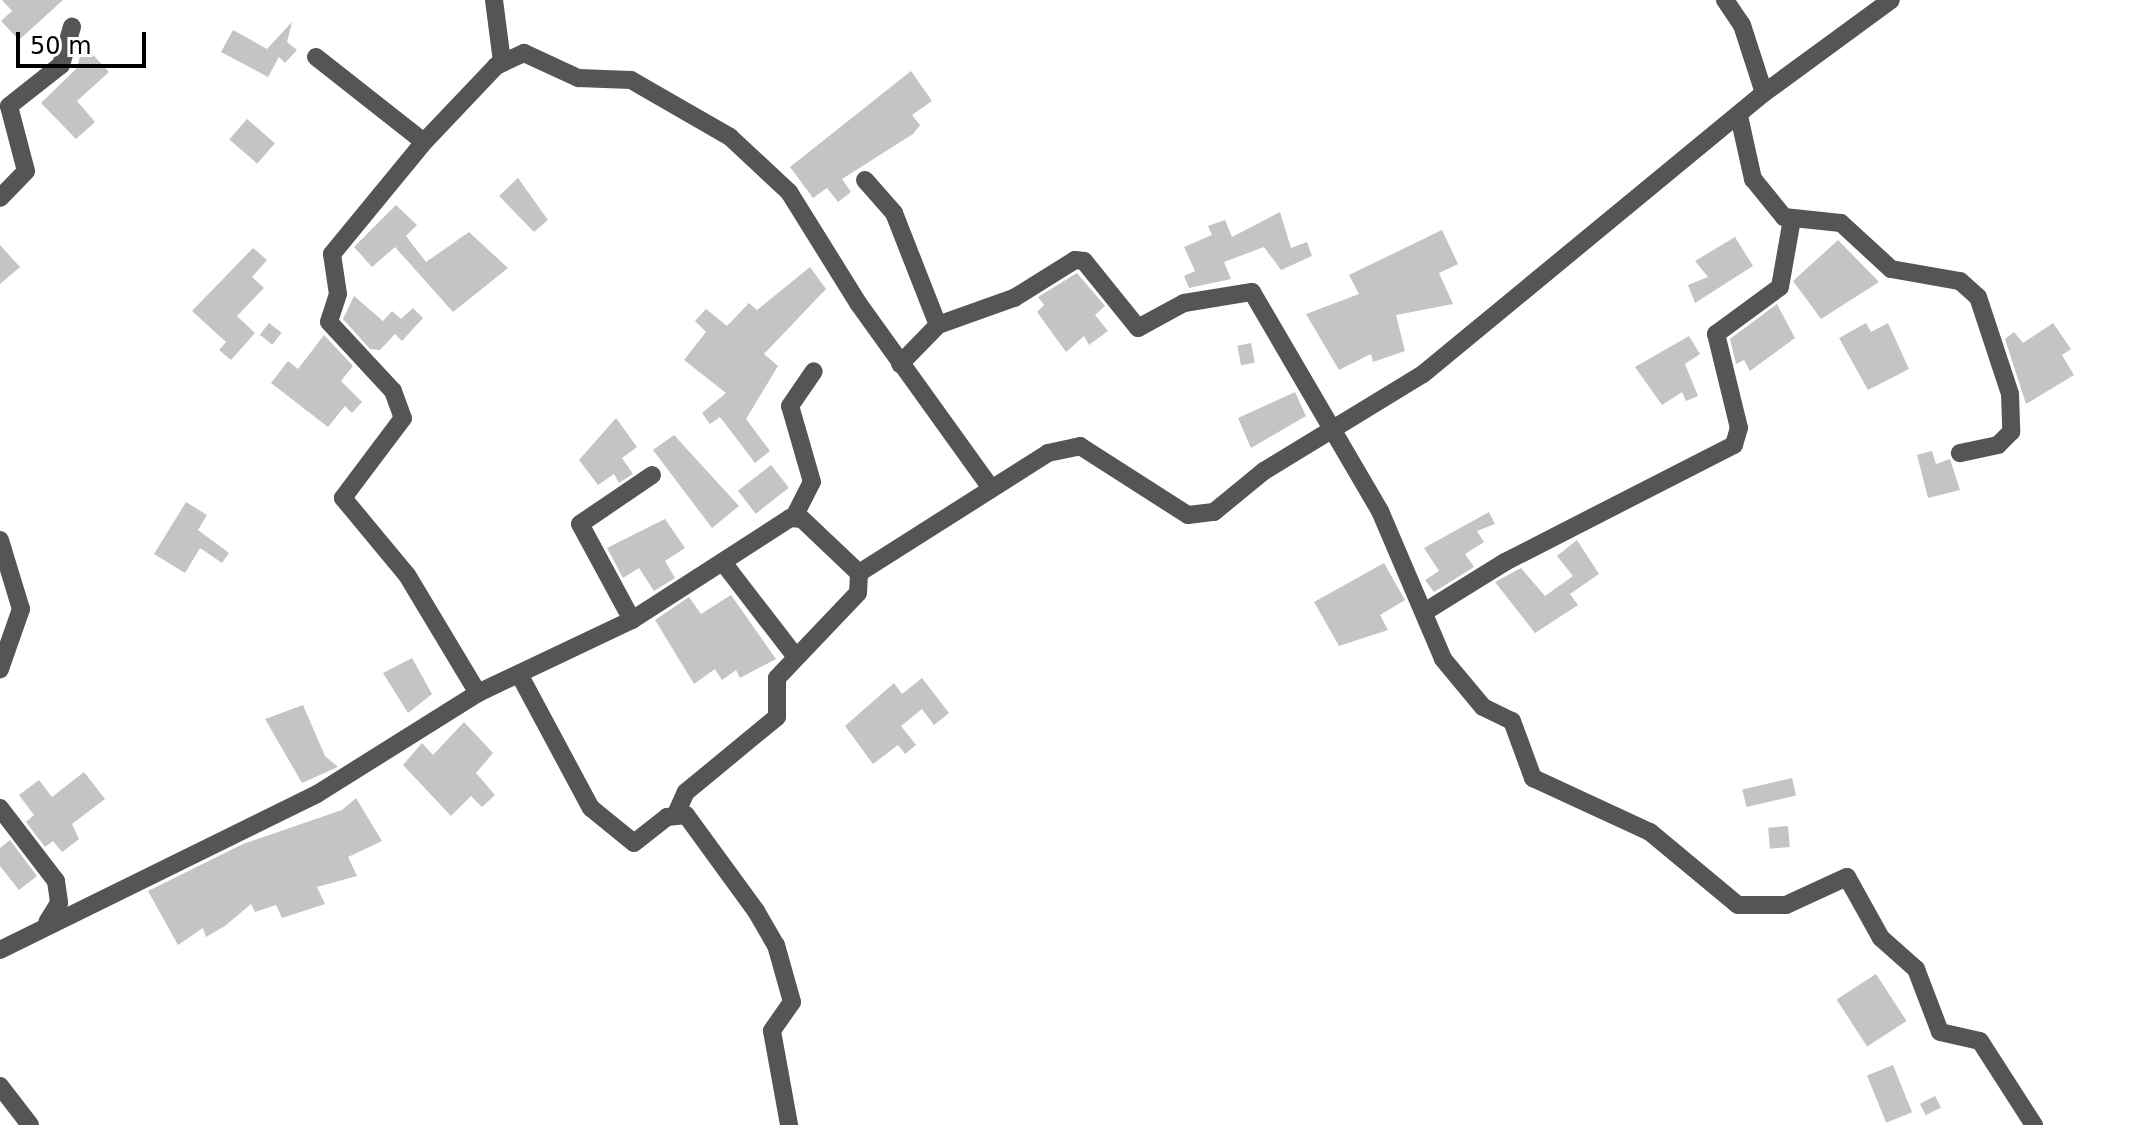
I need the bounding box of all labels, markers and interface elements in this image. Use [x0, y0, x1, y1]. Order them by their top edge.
scale bar [20, 16, 150, 66]
text: 50 m [30, 32, 92, 60]

